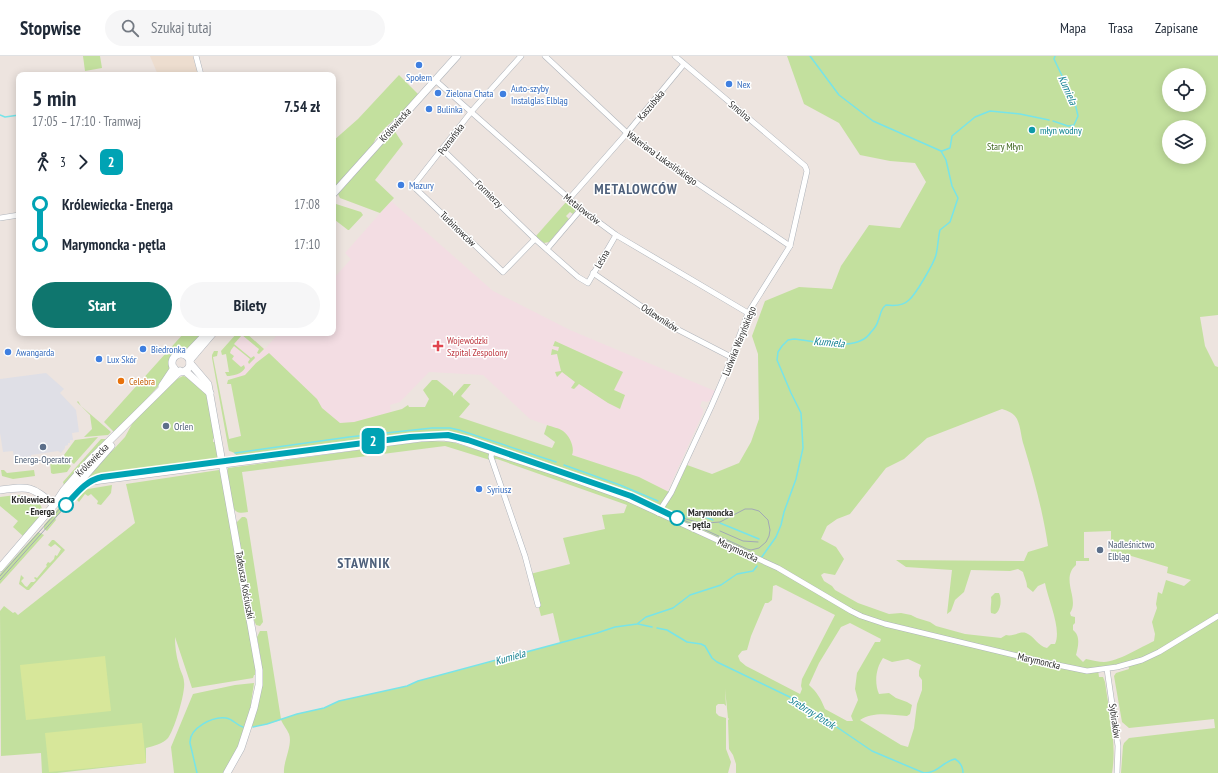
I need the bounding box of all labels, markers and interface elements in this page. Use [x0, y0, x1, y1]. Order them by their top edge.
search box [105, 10, 385, 46]
text: Stopwise [20, 16, 81, 40]
icon: search [119, 17, 141, 39]
text: Szukaj tutaj [151, 18, 212, 37]
text: Mapa [1060, 19, 1086, 37]
text: Trasa [1108, 19, 1133, 37]
text: Zapisane [1155, 19, 1198, 37]
marker: Społem [414, 60, 424, 70]
map controls [1162, 68, 1206, 164]
button: locate [1162, 68, 1206, 112]
place label: Społem [406, 71, 432, 84]
water label: Kumiela [1055, 73, 1081, 108]
place label: Nex [737, 78, 750, 91]
marker: Nex [724, 79, 734, 89]
place label: Auto-szyby Instalglas Elbląg [511, 82, 568, 107]
text: 5 min [32, 84, 76, 112]
place label: Zielona Chata [446, 87, 494, 100]
street label: Kaszubska [635, 87, 667, 123]
marker: Zielona Chata [433, 88, 443, 98]
marker: Auto-szyby Instalglas Elbląg [498, 89, 508, 99]
text: 7.54 zł [284, 97, 320, 116]
street label: Smolna [726, 98, 754, 124]
place label: Bulinka [437, 103, 463, 116]
marker: Bulinka [424, 104, 434, 114]
street label: Królewiecka [376, 105, 414, 145]
text: 17:05 – 17:10 · Tramwaj [32, 113, 141, 130]
button: layers [1162, 120, 1206, 164]
street label: Poznańska [435, 121, 467, 157]
place label: młyn wodny [1040, 124, 1082, 137]
marker: młyn wodny [1027, 125, 1037, 135]
street label: Waleriana Łukasińskiego [624, 128, 700, 188]
park label: Stary Młyn [987, 140, 1023, 153]
icon: walk [32, 151, 54, 173]
icon: forward [72, 151, 94, 173]
text: 2 [108, 153, 115, 171]
text: 3 [60, 154, 66, 171]
street label: Formierzy [472, 177, 506, 211]
place label: Mazury [409, 179, 434, 192]
marker: Mazury [396, 180, 406, 190]
district label: METALOWCÓW [594, 180, 678, 198]
street label: Metalowców [561, 191, 603, 227]
text: Królewiecka - Energa [62, 195, 173, 214]
text: 17:08 [294, 196, 320, 213]
street label: Turbinowców [437, 209, 479, 249]
text: Marymoncka - pętla [62, 235, 166, 254]
text: 17:10 [294, 236, 320, 253]
street label: Leśna [591, 247, 613, 271]
button: Start [32, 282, 172, 328]
button: Bilety [180, 282, 320, 328]
street label: Odlewników [639, 301, 681, 335]
street label: Ludwika Waryńskiego [719, 304, 759, 378]
place label: Wojewódzki Szpital Zespolony [447, 334, 508, 359]
water label: Kumiela [813, 334, 846, 350]
marker: Wojewódzki Szpital Zespolony [432, 340, 444, 352]
place label: Biedronka [151, 343, 186, 356]
marker: Biedronka [138, 344, 148, 354]
place label: Awangarda [16, 346, 54, 359]
marker: Awangarda [3, 347, 13, 357]
place label: Lux Skór [107, 353, 137, 366]
marker: Lux Skór [94, 354, 104, 364]
place label: Celebra [129, 375, 155, 388]
marker: Celebra [116, 376, 126, 386]
place label: Orlen [174, 420, 193, 433]
marker: Orlen [161, 421, 171, 431]
line badge: 2 [360, 428, 386, 454]
text: 2 [370, 432, 376, 450]
street label: Królewiecka [73, 441, 111, 479]
marker: Energa-Operator [38, 442, 48, 452]
place label: Energa-Operator [14, 453, 72, 466]
place label: Syriusz [487, 483, 512, 496]
marker: Syriusz [474, 484, 484, 494]
place label: Królewiecka - Energa [12, 493, 55, 518]
marker: Królewiecka - Energa [58, 497, 74, 513]
place label: Marymoncka - pętla [688, 506, 733, 531]
marker: Marymoncka - pętla [669, 510, 685, 526]
street label: Marymoncka [716, 535, 760, 565]
place label: Nadleśnictwo Elbląg [1108, 538, 1155, 563]
marker: Nadleśnictwo Elbląg [1095, 545, 1105, 555]
street label: Tadeusza Kościuszki [233, 550, 257, 620]
district label: STAWNIK [337, 554, 391, 572]
water label: Kumiela [493, 646, 527, 668]
street label: Marymoncka [1016, 650, 1062, 672]
water label: Srebrny Potok [786, 692, 839, 733]
street label: Sybiraków [1106, 703, 1124, 739]

